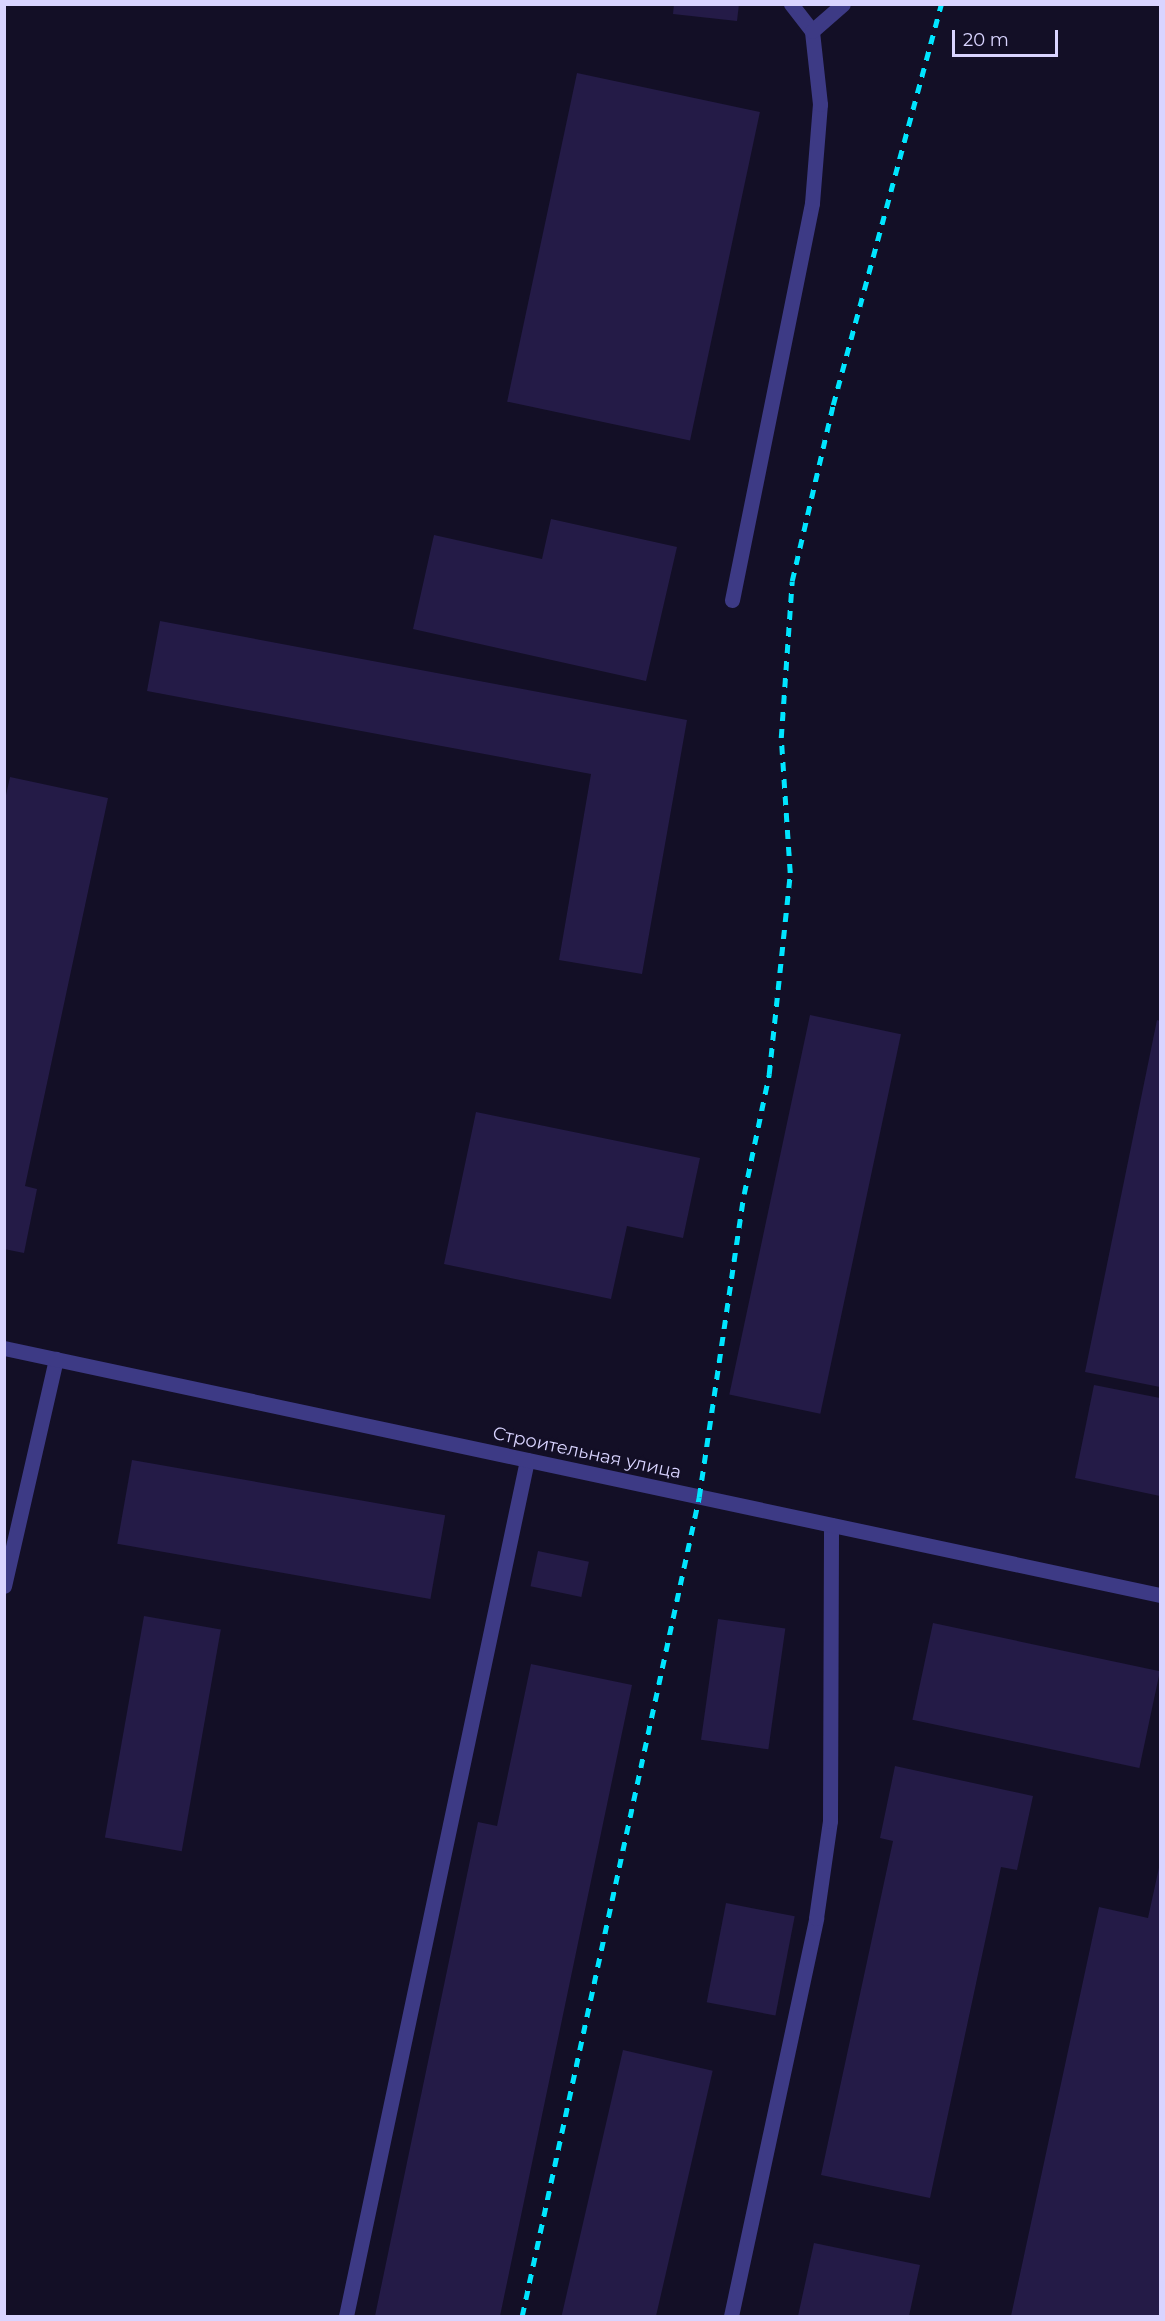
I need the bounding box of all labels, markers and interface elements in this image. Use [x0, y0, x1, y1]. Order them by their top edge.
scale bar [955, 18, 1062, 56]
text: 20 m [963, 29, 1009, 51]
street label: Строительная улица [491, 1422, 683, 1484]

